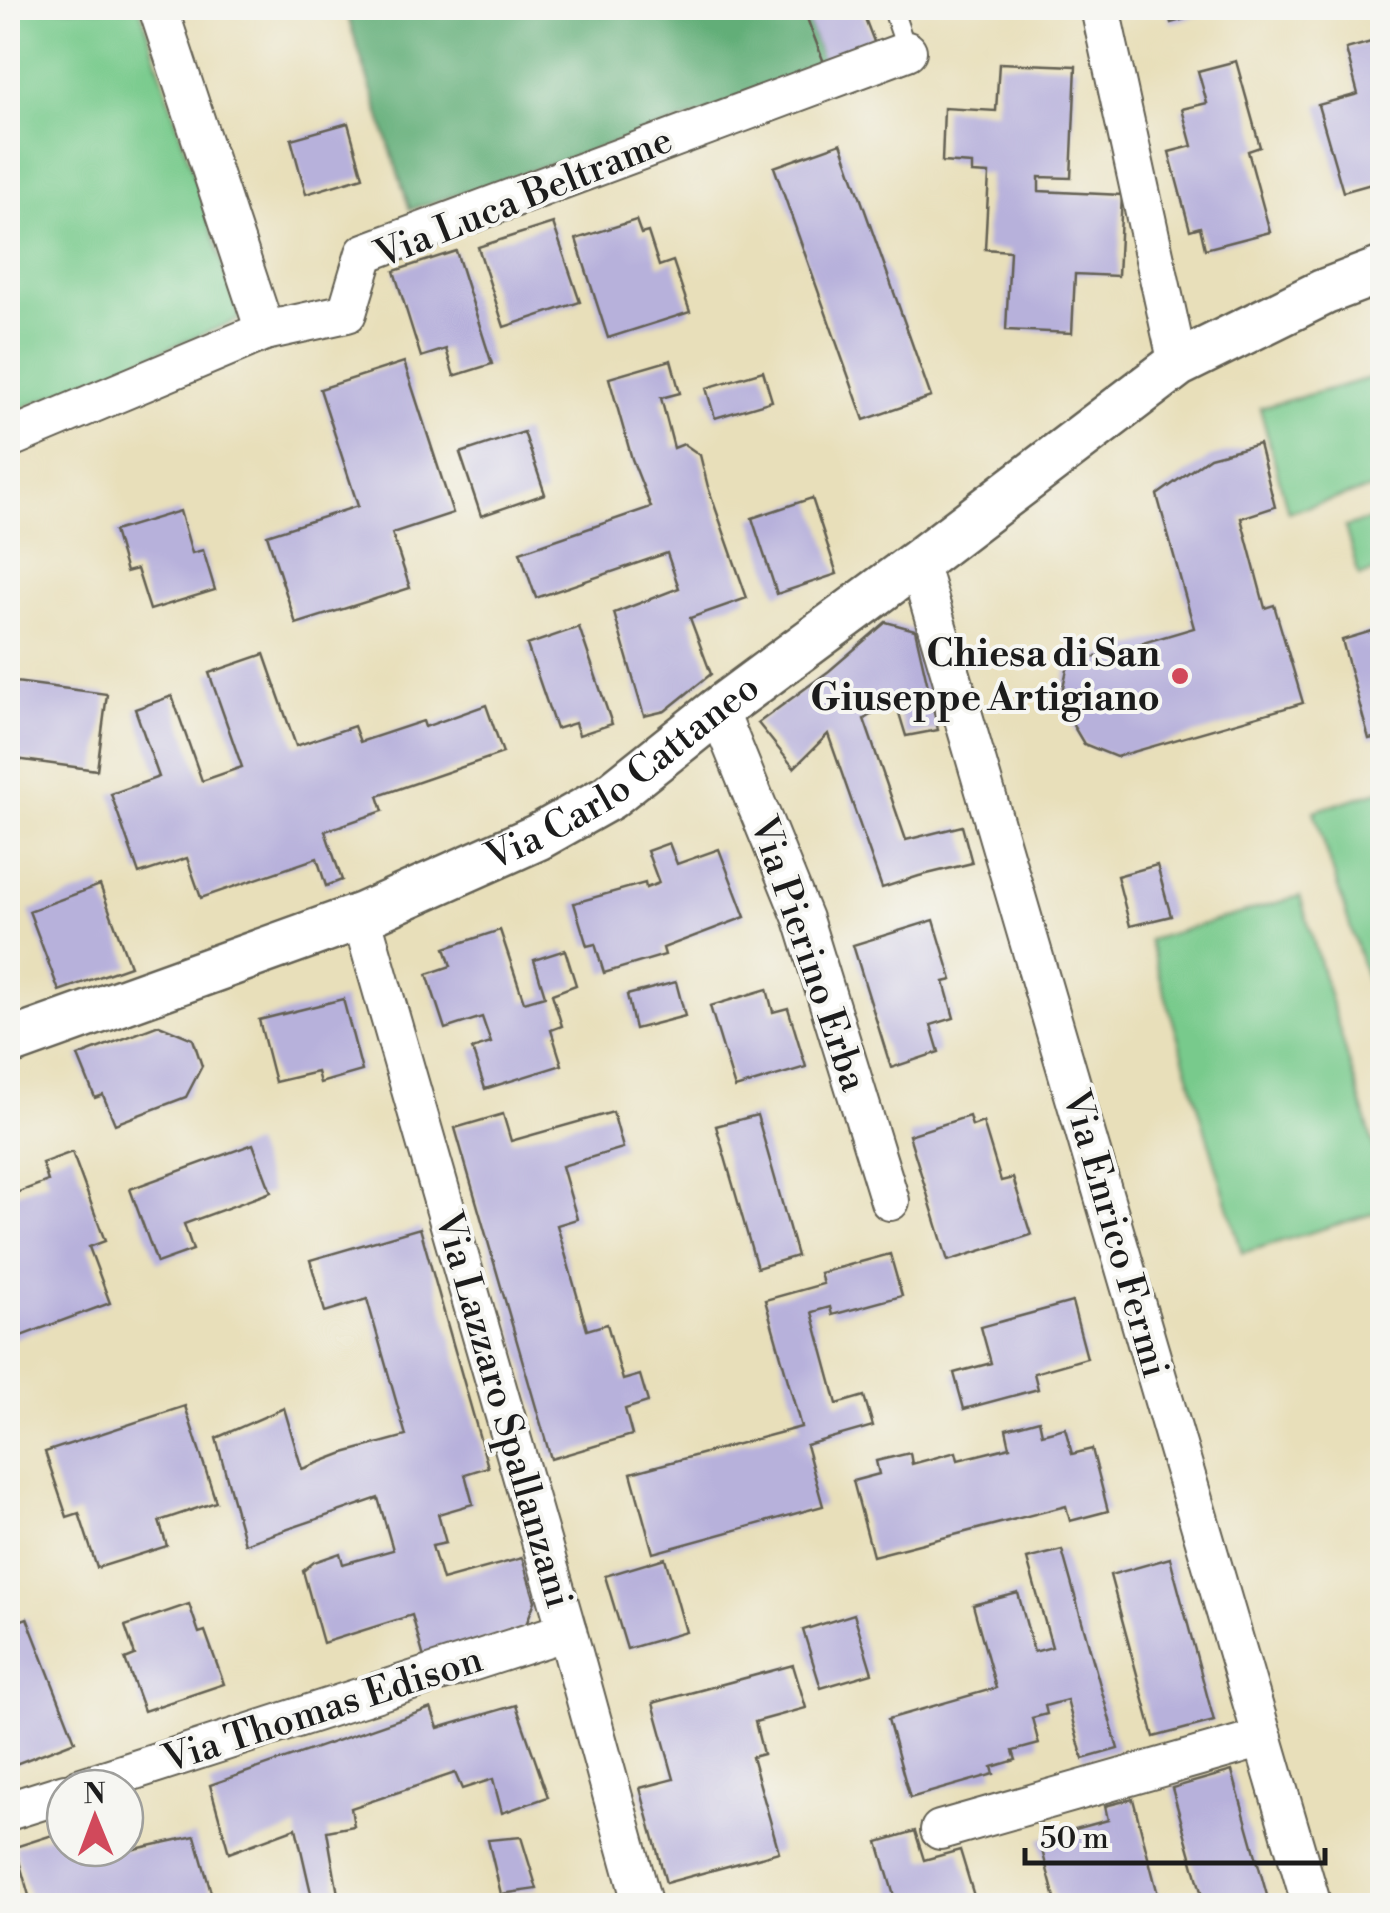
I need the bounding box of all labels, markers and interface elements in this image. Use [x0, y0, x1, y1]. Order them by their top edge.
street label: Via Luca Beltrame [368, 117, 679, 279]
place label: Chiesa di San Giuseppe Artigiano [810, 631, 1160, 722]
street label: Via Carlo Cattaneo [478, 664, 769, 881]
marker: Chiesa di San Giuseppe Artigiano [1169, 665, 1191, 687]
street label: Via Pierino Erba [739, 810, 877, 1098]
street label: Via Enrico Fermi [1051, 1084, 1178, 1383]
street label: Via Lazzaro Spallanzani [424, 1206, 582, 1613]
street label: Via Thomas Edison [157, 1636, 488, 1784]
north arrow [45, 1768, 145, 1868]
text: N [83, 1777, 106, 1812]
scale bar [1025, 1803, 1325, 1865]
text: 50 m [1040, 1820, 1109, 1858]

